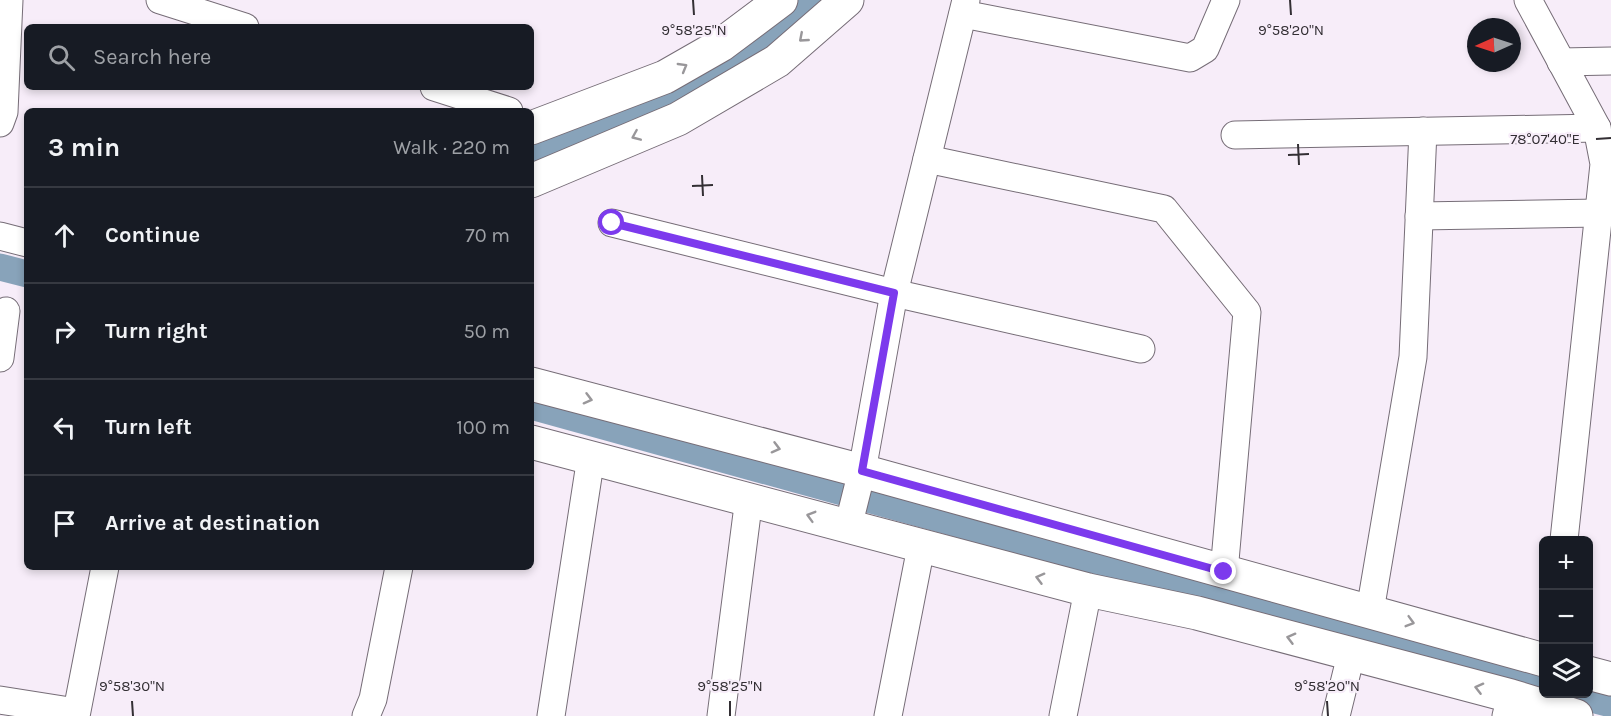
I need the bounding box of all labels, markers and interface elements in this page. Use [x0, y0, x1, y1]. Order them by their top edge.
north arrow [1467, 18, 1521, 72]
text: 9°58'25"N [661, 21, 727, 39]
text: 9°58'20"N [1258, 21, 1324, 39]
search box [24, 24, 534, 90]
one-way arrow [799, 31, 810, 42]
icon: search [45, 41, 78, 74]
text: Search here [93, 44, 211, 70]
one-way arrow [676, 63, 687, 75]
one-way arrow [631, 129, 642, 141]
text: 78°07'40"E [1510, 130, 1580, 148]
text: 3 min [48, 132, 120, 163]
text: Walk · 220 m [393, 136, 510, 159]
route start [598, 209, 624, 235]
icon: ahead [48, 219, 81, 252]
text: Continue [105, 222, 200, 248]
text: 70 m [465, 224, 510, 247]
icon: right [48, 315, 81, 348]
text: Turn right [105, 318, 208, 344]
text: 50 m [463, 320, 510, 343]
one-way arrow [582, 391, 592, 404]
icon: left [48, 411, 81, 444]
text: Turn left [105, 414, 192, 440]
text: 100 m [456, 416, 510, 439]
one-way arrow [771, 441, 781, 454]
icon: arrive [48, 507, 81, 540]
text: Arrive at destination [105, 510, 320, 536]
one-way arrow [806, 511, 817, 523]
map controls [1539, 536, 1593, 698]
button: + [1539, 536, 1593, 590]
route end [1210, 558, 1236, 584]
one-way arrow [1035, 572, 1045, 585]
button: − [1539, 590, 1593, 644]
one-way arrow [1405, 615, 1415, 628]
one-way arrow [1286, 633, 1296, 646]
button: layers [1539, 644, 1593, 698]
text: 9°58'30"N [99, 677, 165, 695]
text: 9°58'25"N [697, 677, 763, 695]
text: 9°58'20"N [1294, 677, 1360, 695]
one-way arrow [1474, 682, 1484, 695]

